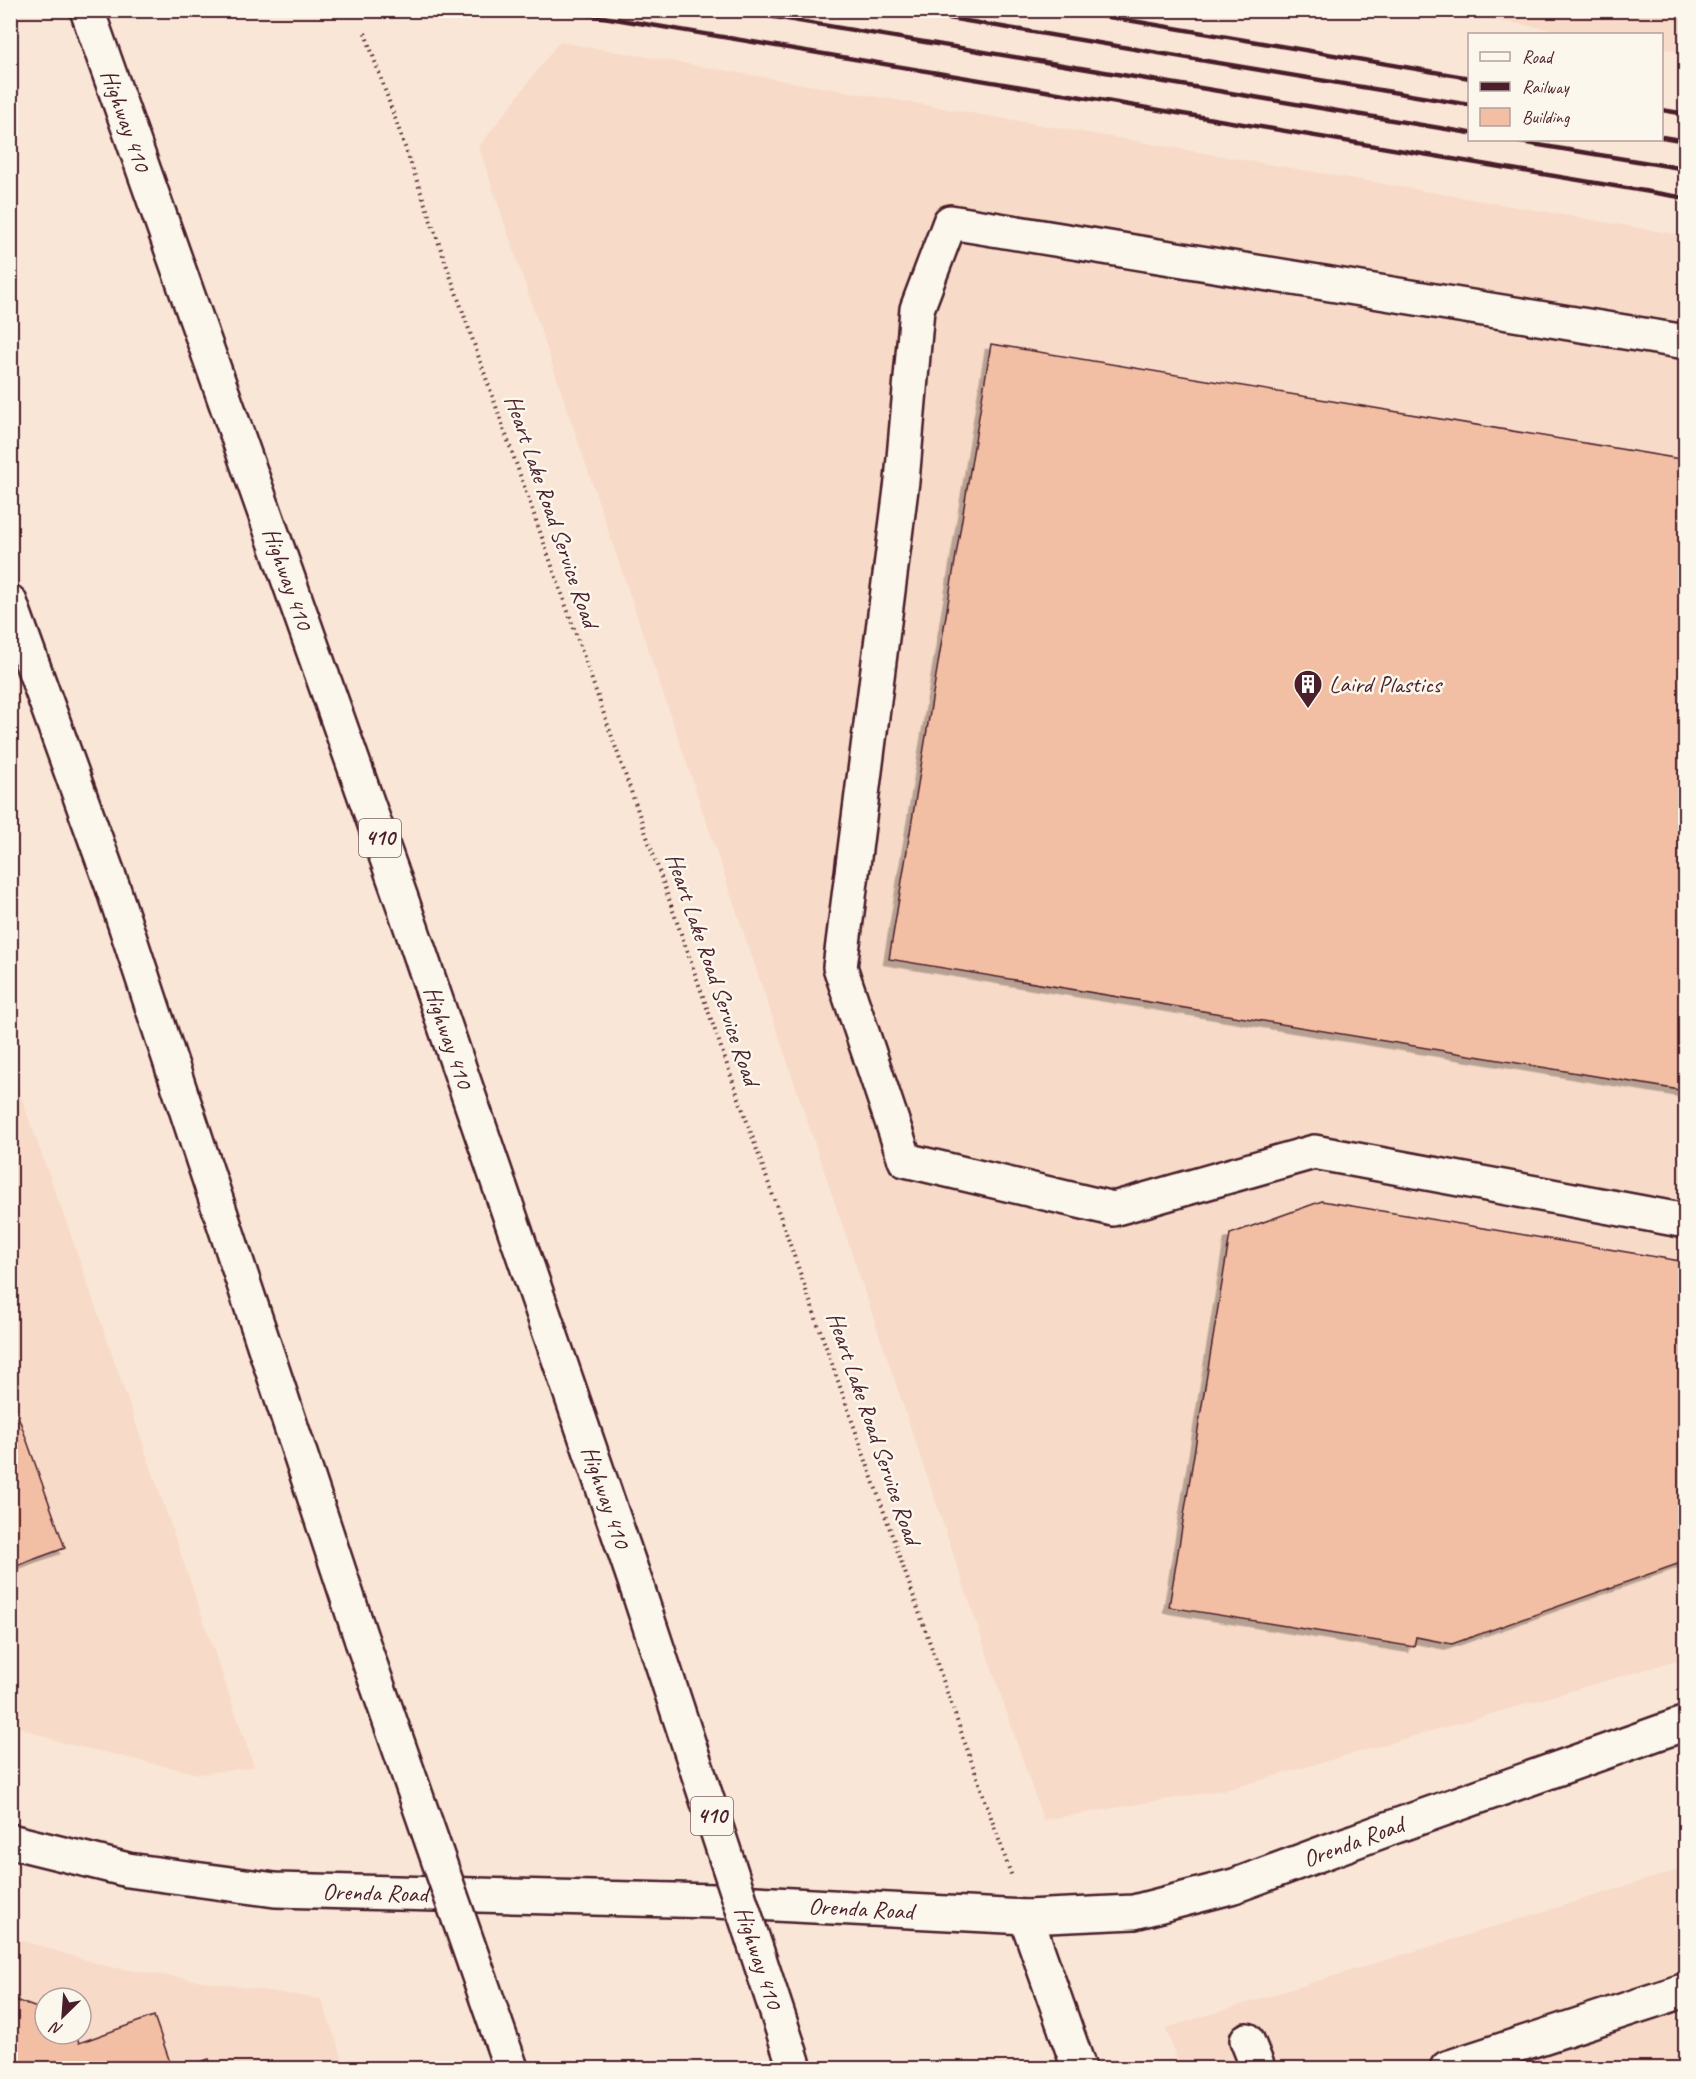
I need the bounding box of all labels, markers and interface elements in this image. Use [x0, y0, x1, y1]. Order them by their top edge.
legend [1468, 33, 1663, 141]
text: Road [1522, 46, 1555, 68]
street label: Highway 410 [94, 65, 159, 177]
text: Railway [1522, 76, 1570, 98]
text: Building [1522, 106, 1571, 128]
street label: Heart Lake Road Service Road [498, 391, 607, 634]
street label: Highway 410 [256, 523, 321, 636]
building icon: Laird Plastics [1292, 668, 1324, 710]
place label: Laird Plastics [1329, 669, 1444, 699]
road number: 410 [359, 819, 401, 857]
street label: Heart Lake Road Service Road [659, 849, 768, 1092]
street label: Highway 410 [417, 982, 481, 1094]
street label: Heart Lake Road Service Road [820, 1308, 929, 1551]
street label: Highway 410 [575, 1442, 638, 1554]
road number: 410 [691, 1797, 733, 1835]
street label: Orenda Road [1299, 1808, 1411, 1874]
street label: Orenda Road [322, 1876, 432, 1909]
street label: Orenda Road [808, 1891, 918, 1926]
street label: Highway 410 [728, 1902, 790, 2015]
north arrow [33, 1986, 93, 2046]
text: N [46, 2016, 66, 2040]

